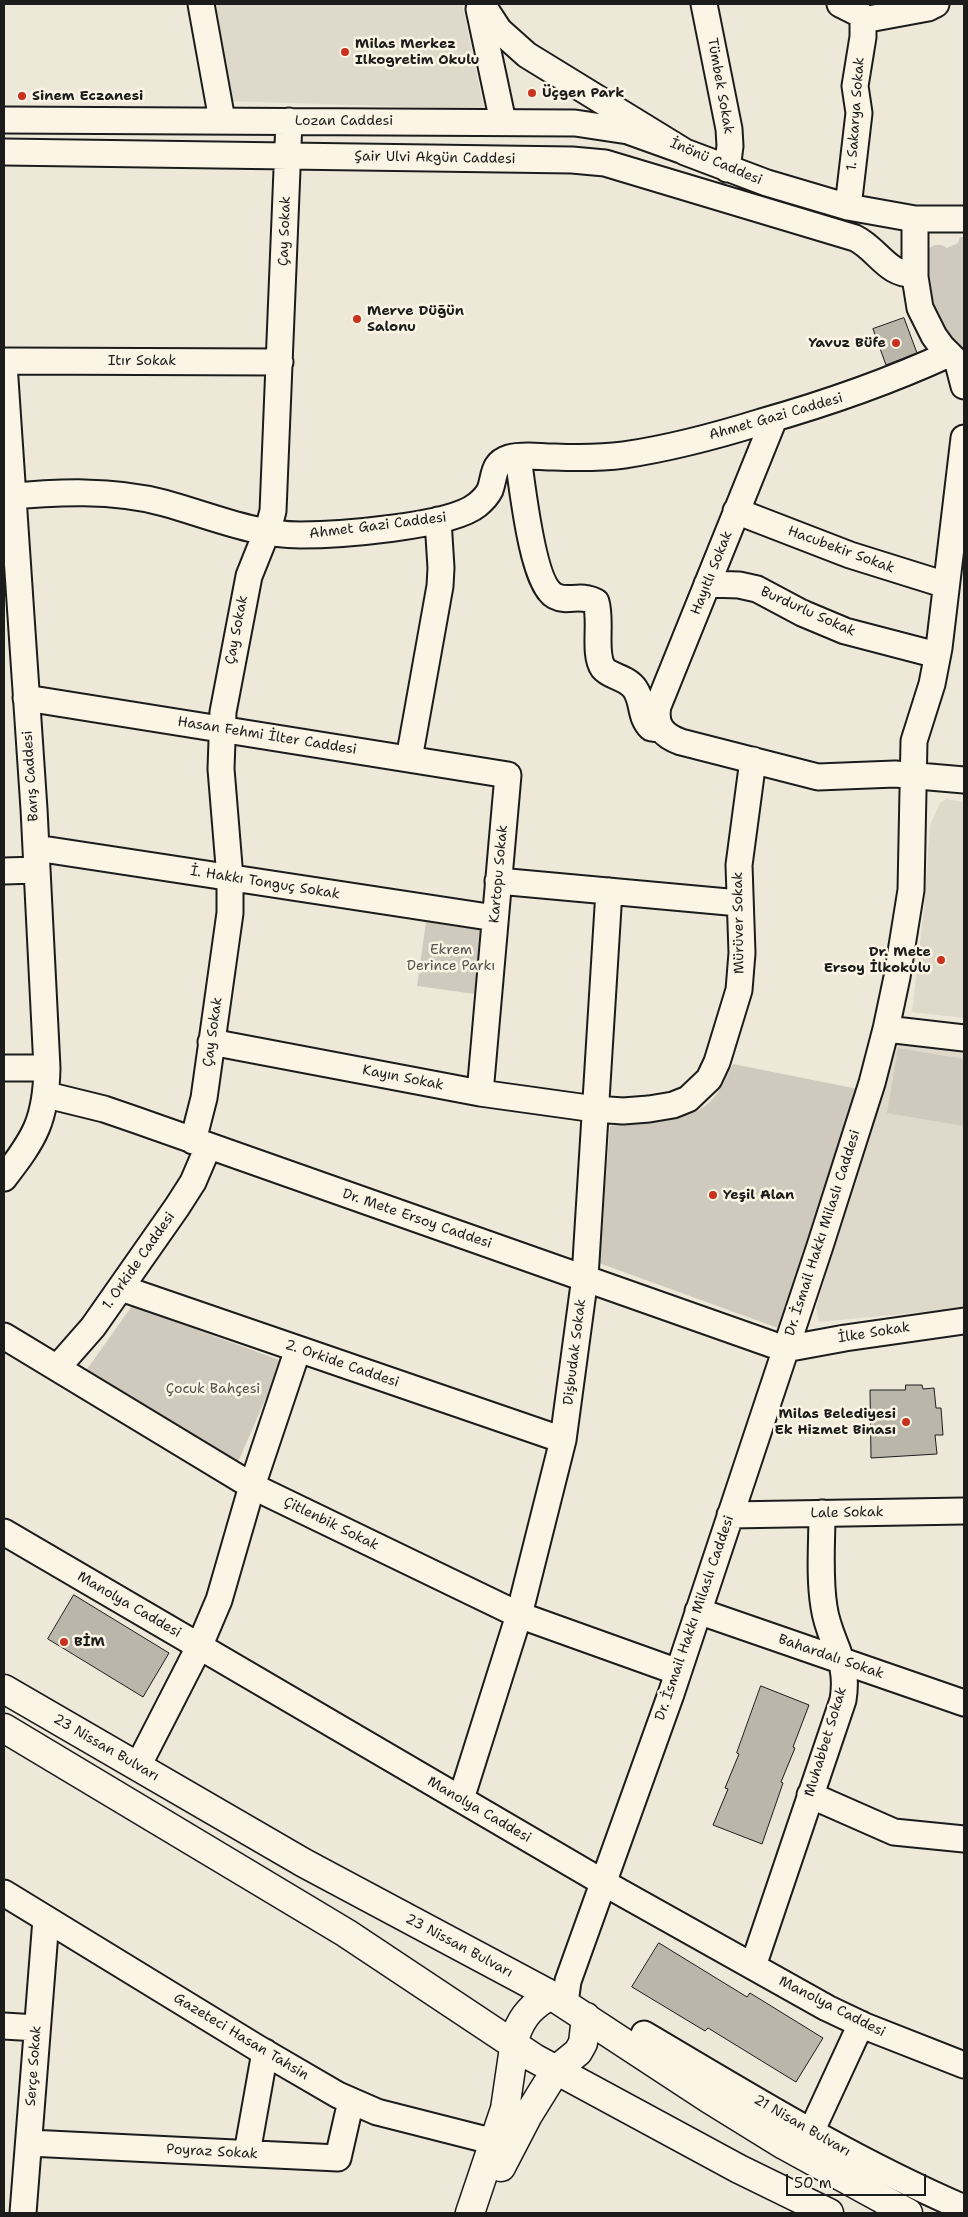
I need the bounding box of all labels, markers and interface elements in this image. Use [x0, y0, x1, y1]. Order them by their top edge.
place label: Milas Merkez Ilkogretim Okulu [355, 36, 479, 68]
street label: Tümbek Sokak [703, 37, 737, 135]
marker: Milas Merkez Ilkogretim Okulu [339, 46, 351, 58]
street label: 1. Sakarya Sokak [844, 57, 868, 171]
place label: Üçgen Park [542, 85, 624, 101]
marker: Üçgen Park [526, 87, 538, 99]
place label: Sinem Eczanesi [32, 88, 143, 104]
marker: Sinem Eczanesi [16, 90, 28, 102]
street label: Lozan Caddesi [295, 113, 393, 129]
street label: İnönü Caddesi [667, 135, 765, 189]
street label: Şair Ulvi Akgün Caddesi [354, 148, 516, 168]
street label: Çay Sokak [275, 196, 295, 266]
place label: Merve Düğün Salonu [367, 303, 464, 336]
marker: Merve Düğün Salonu [351, 313, 363, 325]
place label: Yavuz Büfe [808, 335, 886, 351]
marker: Yavuz Büfe [890, 337, 902, 349]
street label: Itır Sokak [108, 353, 176, 369]
street label: Ahmet Gazi Caddesi [707, 390, 845, 444]
street label: Ahmet Gazi Caddesi [308, 509, 448, 543]
street label: Hacubekir Sokak [785, 523, 897, 577]
street label: Hayıtlı Sokak [687, 528, 737, 618]
street label: Burdurlu Sokak [758, 584, 858, 640]
street label: Çay Sokak [222, 594, 252, 666]
street label: Hasan Fehmi İlter Caddesi [176, 714, 358, 758]
street label: Barış Caddesi [19, 730, 43, 822]
street label: Kartopu Sokak [486, 824, 512, 924]
street label: İ. Hakkı Tonguç Sokak [189, 863, 341, 903]
street label: Mürüver Sokak [730, 872, 748, 974]
park label: Ekrem Derince Parkı [407, 942, 495, 974]
place label: Dr. Mete Ersoy İlkokulu [824, 944, 931, 976]
marker: Dr. Mete Ersoy İlkokulu [935, 954, 947, 966]
street label: Çay Sokak [200, 996, 226, 1068]
street label: Kayın Sokak [361, 1062, 445, 1094]
street label: Dr. İsmail Hakkı Milaslı Caddesi [782, 1128, 864, 1338]
street label: Dr. Mete Ersoy Caddesi [340, 1186, 494, 1252]
place label: Yeşil Alan [723, 1187, 794, 1203]
marker: Yeşil Alan [707, 1189, 719, 1201]
street label: 1. Orkide Caddesi [99, 1209, 179, 1313]
street label: Dişbudak Sokak [560, 1298, 590, 1406]
street label: İlke Sokak [837, 1319, 911, 1347]
street label: 2. Orkide Caddesi [283, 1337, 401, 1391]
park label: Çocuk Bahçesi [166, 1381, 260, 1397]
place label: Milas Belediyesi Ek Hizmet Binası [774, 1406, 896, 1438]
marker: Milas Belediyesi Ek Hizmet Binası [900, 1416, 912, 1428]
street label: Çitlenbik Sokak [281, 1494, 381, 1554]
street label: Lale Sokak [810, 1504, 884, 1522]
street label: Dr. İsmail Hakkı Milaslı Caddesi [652, 1513, 738, 1723]
street label: Manolya Caddesi [74, 1568, 184, 1642]
street label: Bahardalı Sokak [776, 1631, 886, 1683]
place label: BİM [74, 1634, 105, 1650]
marker: BİM [58, 1636, 70, 1648]
street label: Muhabbet Sokak [801, 1685, 851, 1799]
street label: 23 Nissan Bulvarı [50, 1711, 162, 1785]
street label: Manolya Caddesi [424, 1773, 534, 1847]
street label: 23 Nissan Bulvarı [402, 1911, 516, 1981]
street label: Manolya Caddesi [776, 1973, 888, 2041]
street label: Gazeteci Hasan Tahsin [170, 1990, 312, 2084]
street label: Serçe Sokak [23, 2025, 45, 2107]
street label: 21 Nisan Bulvarı [751, 2091, 853, 2161]
street label: Poyraz Sokak [166, 2141, 258, 2163]
scale bar [788, 2164, 928, 2196]
text: 50 m [794, 2173, 832, 2193]

